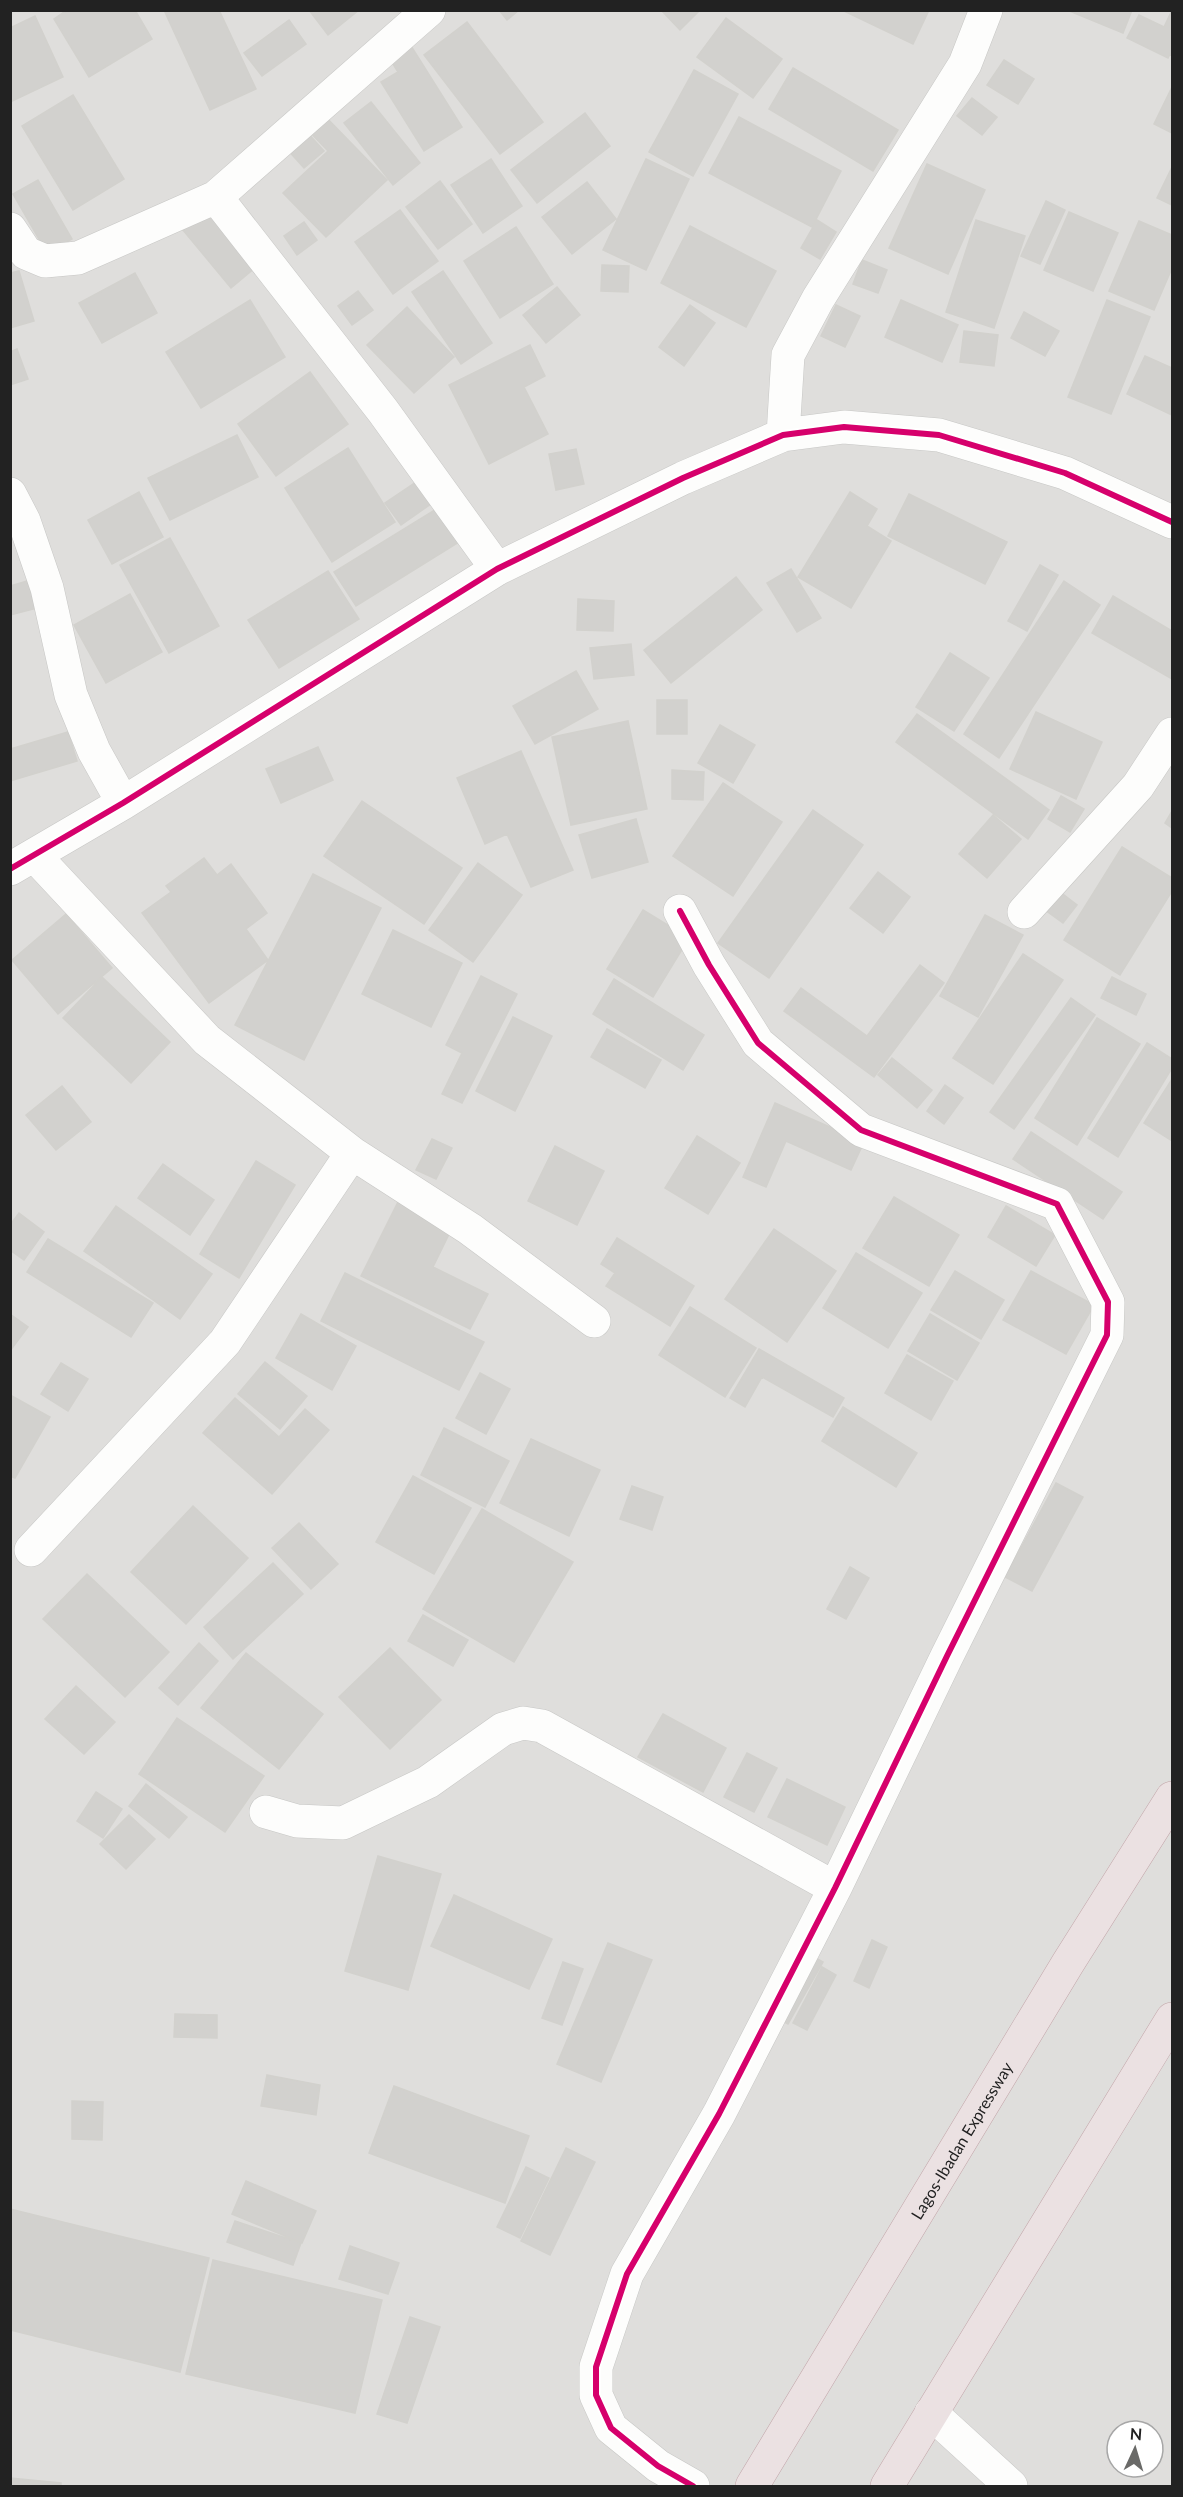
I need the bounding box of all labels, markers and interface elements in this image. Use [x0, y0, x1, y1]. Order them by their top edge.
street label: Lagos-Ibadan Expressway [906, 2058, 1016, 2222]
north arrow [1105, 2419, 1165, 2479]
text: N [1129, 2424, 1143, 2443]

